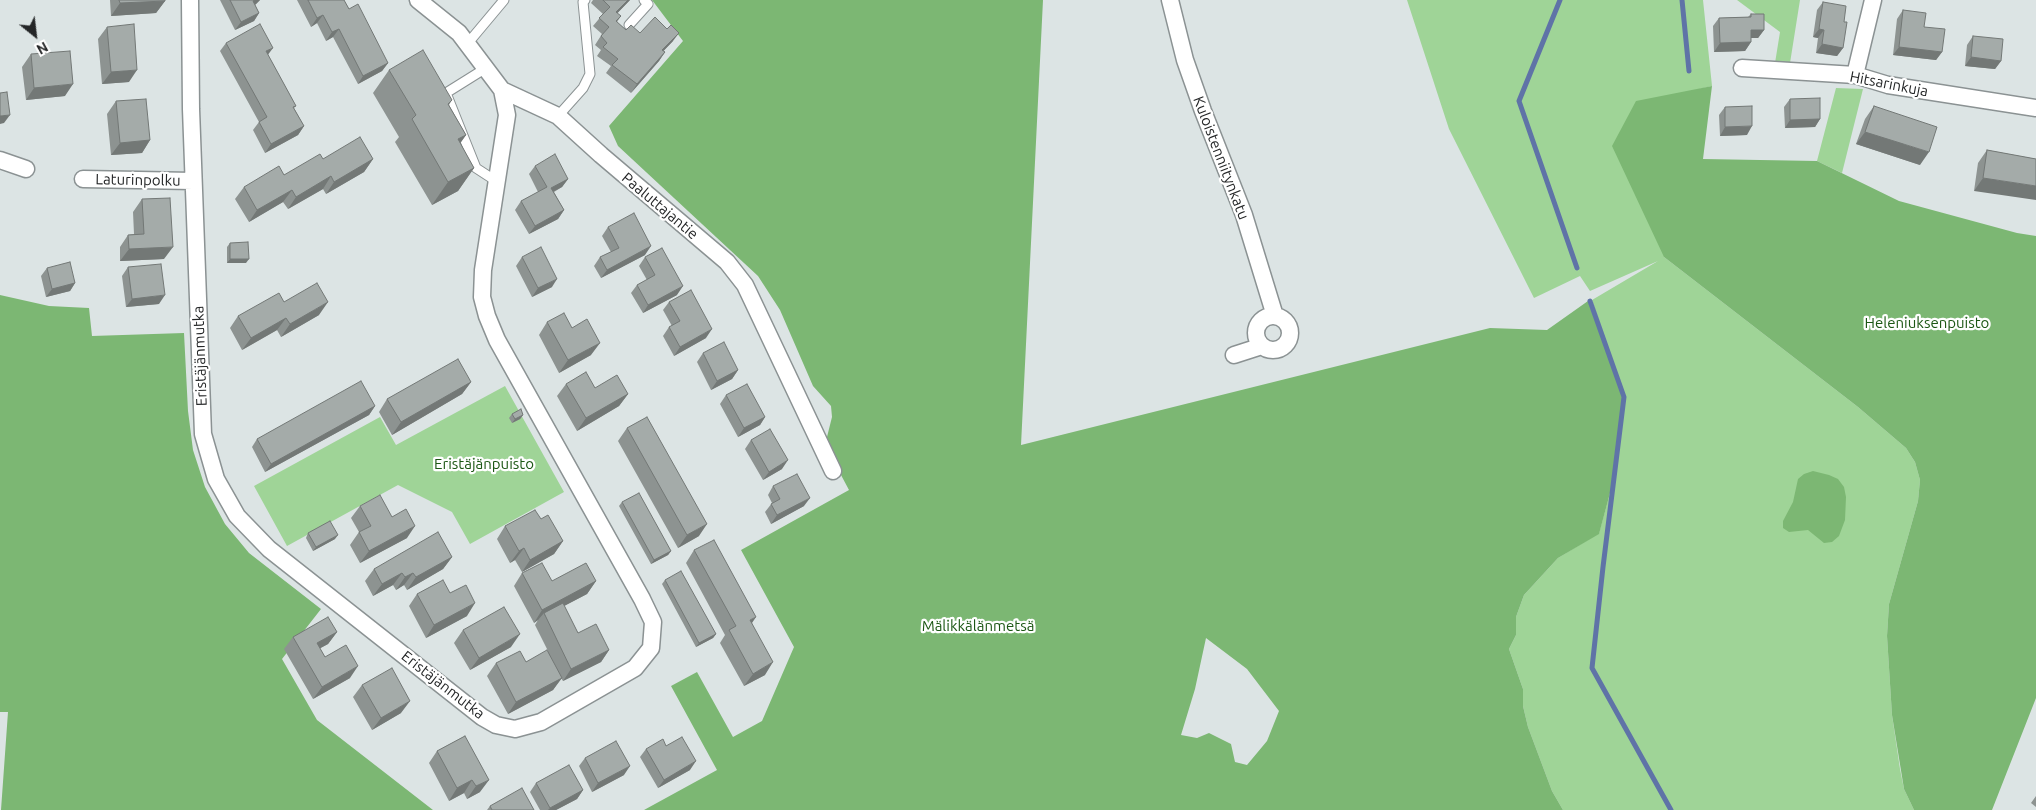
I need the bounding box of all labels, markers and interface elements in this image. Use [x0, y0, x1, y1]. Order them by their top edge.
north arrow [10, 10, 60, 60]
text: N [34, 39, 51, 58]
street label: Hitsarinkuja [1848, 68, 1930, 100]
street label: Kuloistenniitynkatu [1189, 94, 1253, 222]
street label: Paaluttajantie [618, 169, 702, 243]
street label: Laturinpolku [95, 170, 181, 190]
street label: Eristäjänmutka [189, 306, 211, 406]
park label: Heleniuksenpuisto [1865, 314, 1989, 332]
park label: Eristäjänpuisto [434, 455, 534, 473]
park label: Mälikkälänmetsä [922, 617, 1034, 635]
street label: Eristäjänmutka [398, 647, 488, 723]

